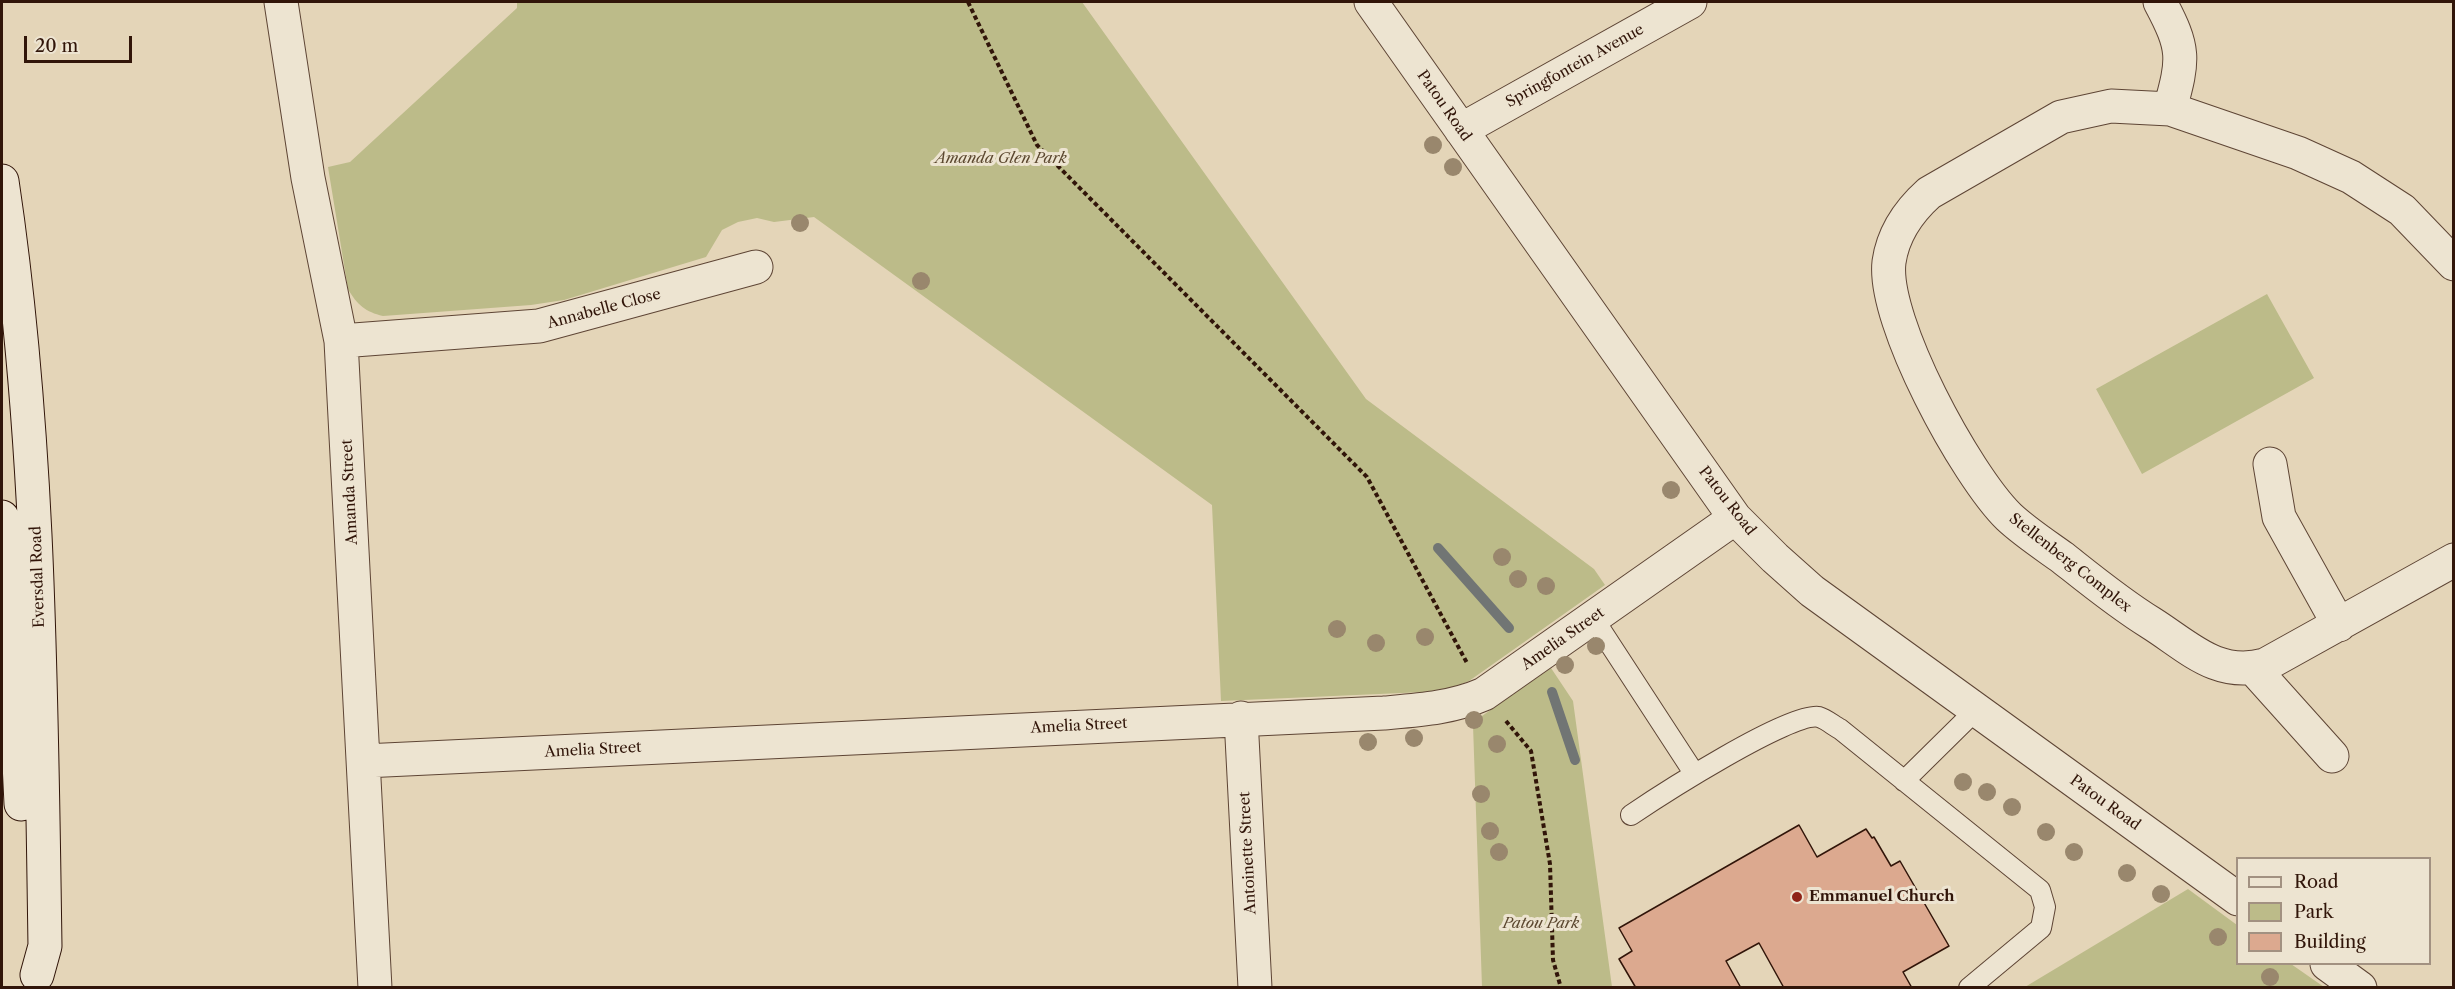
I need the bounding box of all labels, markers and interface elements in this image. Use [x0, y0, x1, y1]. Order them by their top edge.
street label: Springfontein Avenue [1503, 21, 1647, 111]
scale bar [27, 24, 135, 62]
text: 20 m [35, 35, 78, 57]
street label: Patou Road [1413, 67, 1475, 145]
park label: Amanda Glen Park [935, 150, 1067, 168]
street label: Annabelle Close [545, 285, 663, 333]
street label: Amanda Street [338, 439, 362, 545]
street label: Patou Road [1695, 463, 1759, 539]
street label: Stellenberg Complex [2005, 510, 2135, 616]
street label: Eversdal Road [27, 526, 49, 628]
street label: Amelia Street [1518, 604, 1608, 674]
street label: Amelia Street [1030, 714, 1128, 738]
street label: Amelia Street [544, 738, 642, 762]
street label: Patou Road [2066, 771, 2144, 835]
street label: Antoinette Street [1236, 791, 1260, 915]
legend [2236, 857, 2431, 965]
text: Road [2294, 871, 2339, 893]
place label: Emmanuel Church [1809, 888, 1955, 906]
marker: Emmanuel Church [1790, 890, 1804, 904]
text: Park [2294, 901, 2333, 923]
park label: Patou Park [1503, 915, 1579, 933]
text: Building [2294, 931, 2366, 953]

